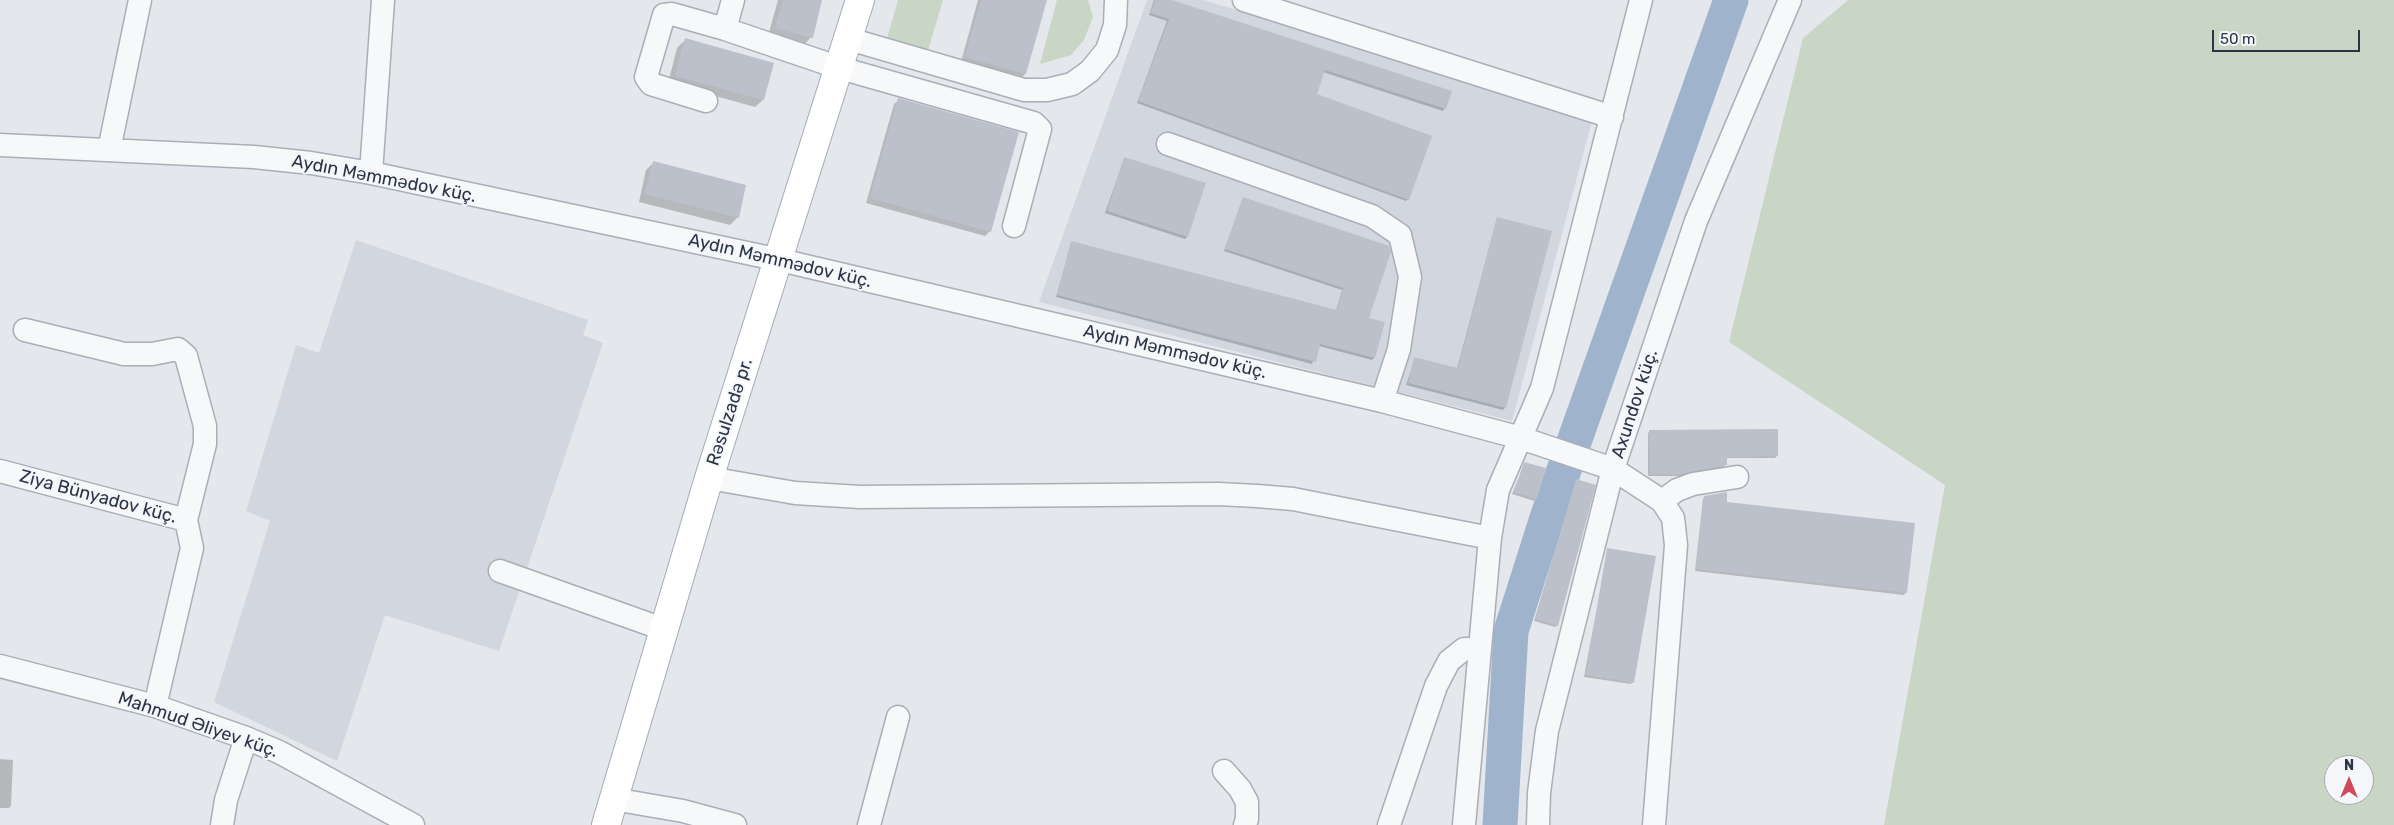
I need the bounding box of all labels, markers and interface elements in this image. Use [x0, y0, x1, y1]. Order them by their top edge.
scale bar [2214, 20, 2362, 52]
text: 50 m [2220, 30, 2255, 48]
street label: Aydın Məmmədov küç. [290, 151, 478, 207]
street label: Aydın Məmmədov küç. [686, 229, 874, 293]
street label: Aydın Məmmədov küç. [1081, 320, 1269, 384]
street label: Axundov küç. [1607, 347, 1663, 461]
street label: Rəsulzadə pr. [702, 356, 758, 468]
street label: Ziya Bünyadov küç. [17, 466, 179, 528]
street label: Mahmud Əliyev küç. [115, 687, 281, 763]
north arrow [2324, 755, 2374, 805]
text: N [2344, 757, 2354, 774]

